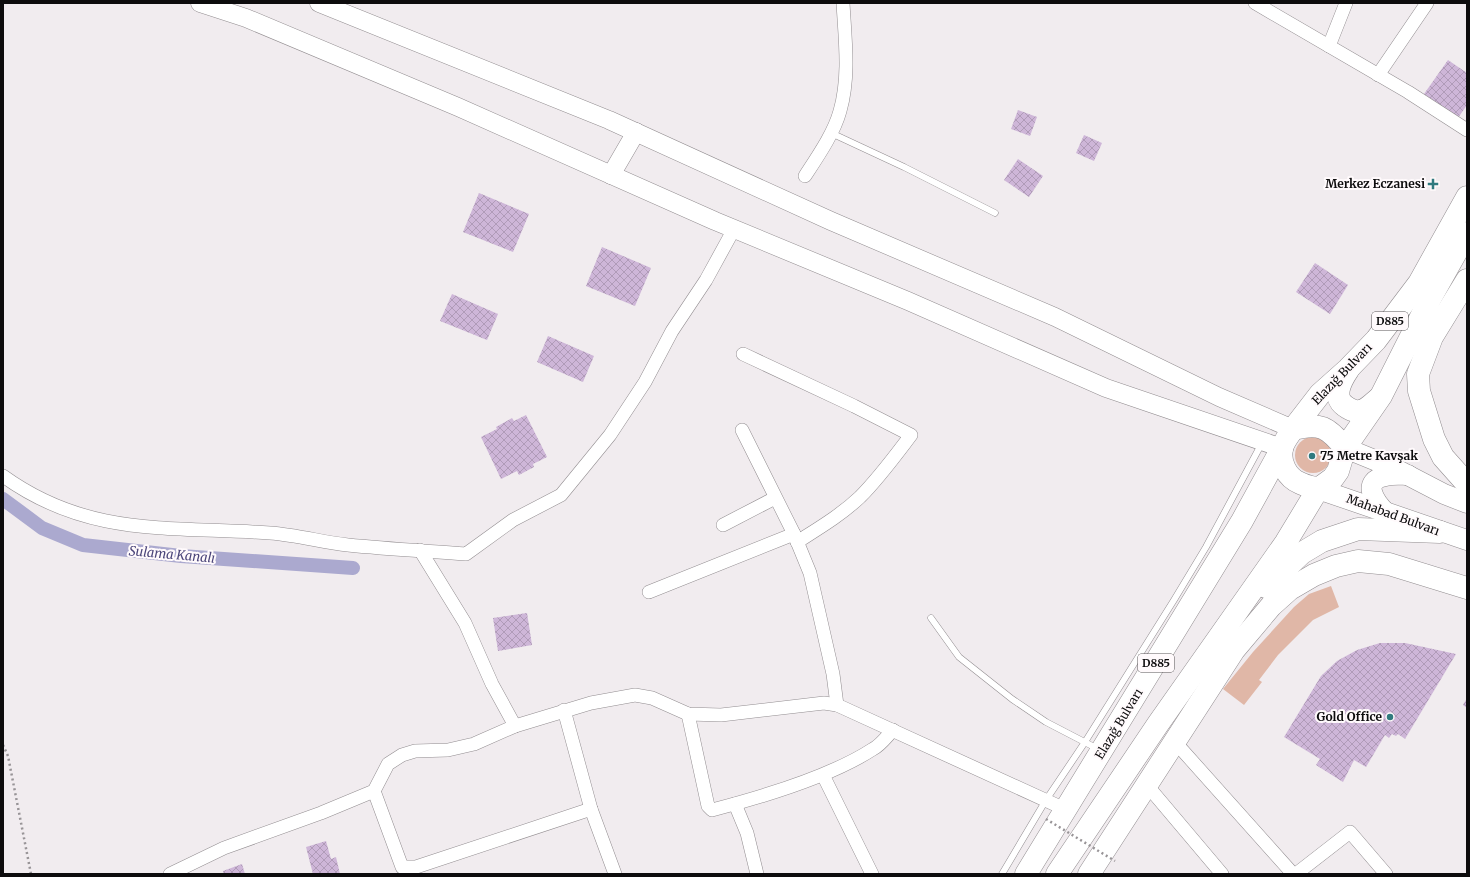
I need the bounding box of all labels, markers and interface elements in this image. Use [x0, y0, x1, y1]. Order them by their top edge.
place label: Merkez Eczanesi [1325, 176, 1425, 191]
marker: Merkez Eczanesi [1428, 179, 1438, 189]
road number: D885 [1372, 312, 1408, 330]
street label: Elazığ Bulvarı [1309, 340, 1375, 408]
place label: 75 Metre Kavşak [1320, 448, 1418, 463]
marker: 75 Metre Kavşak [1307, 451, 1317, 461]
street label: Mahabad Bulvarı [1345, 491, 1442, 538]
water label: Sulama Kanalı [128, 542, 216, 567]
road number: D885 [1138, 654, 1174, 672]
street label: Elazığ Bulvarı [1092, 686, 1146, 762]
place label: Gold Office [1317, 709, 1382, 724]
marker: Gold Office [1385, 712, 1395, 722]

